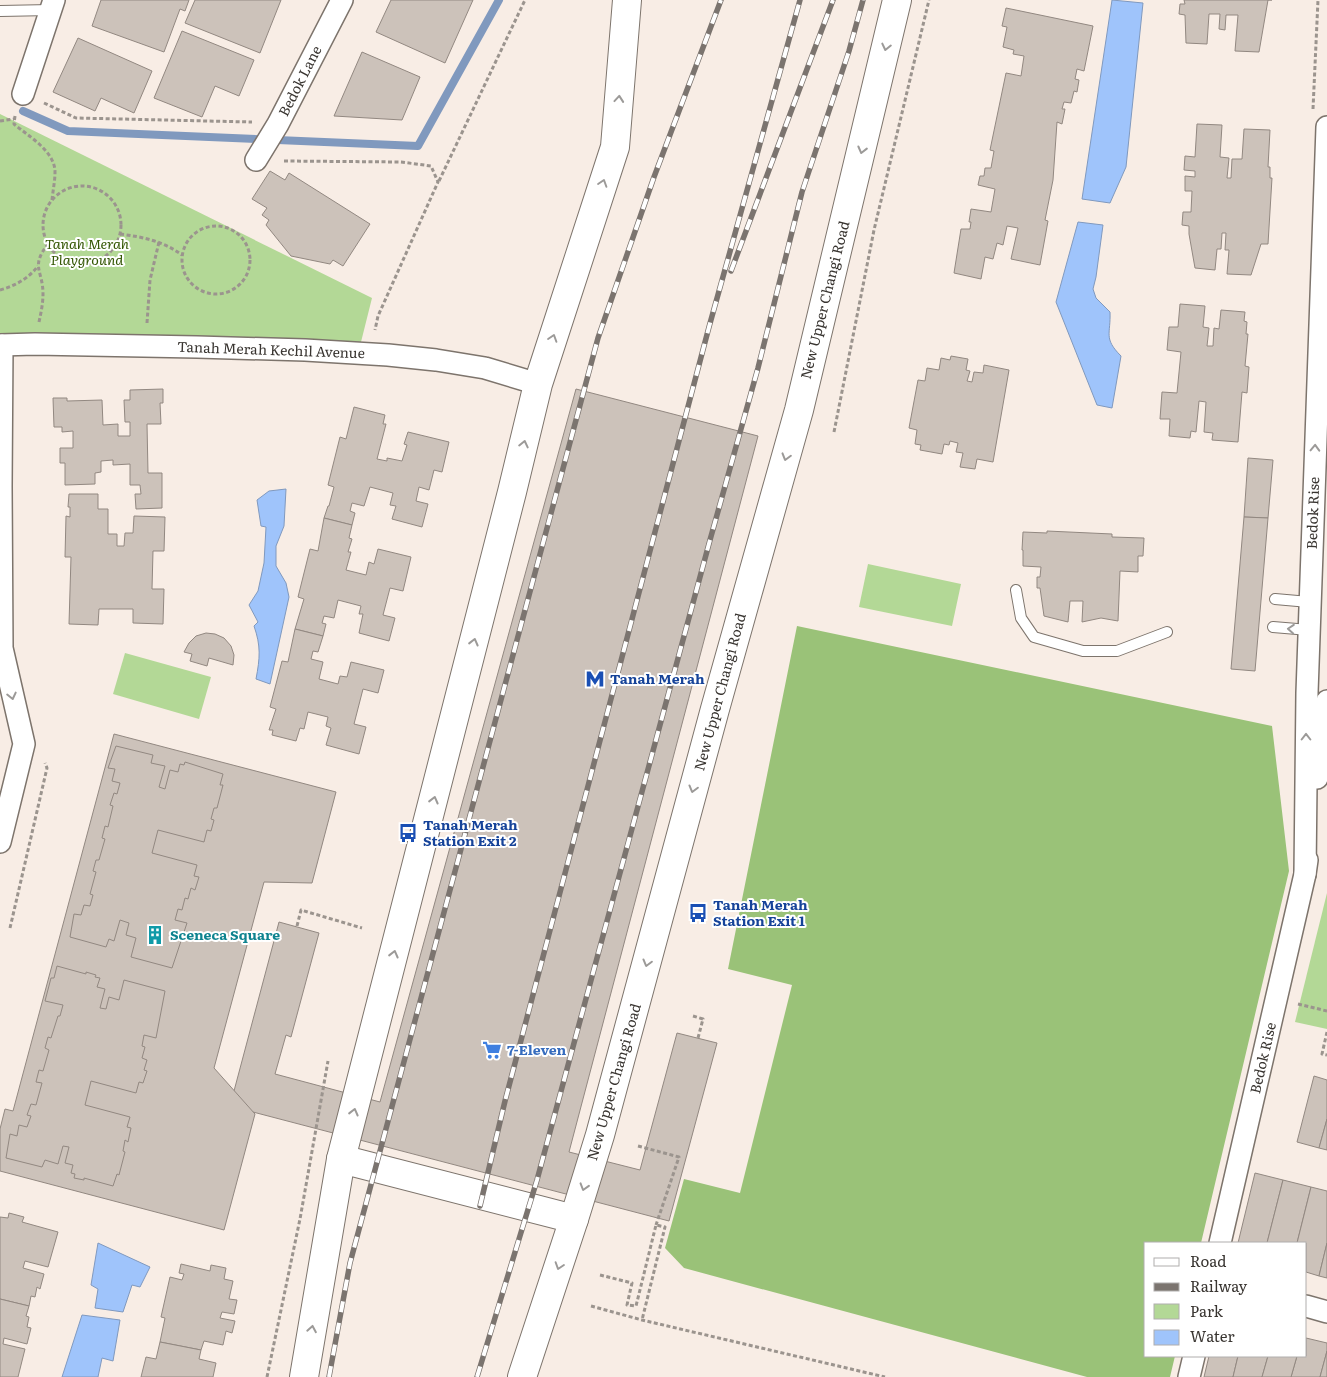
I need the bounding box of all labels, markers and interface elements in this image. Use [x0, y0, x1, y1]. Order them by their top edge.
street label: Bedok Lane [273, 42, 326, 119]
one-way arrow [881, 43, 892, 52]
one-way arrow [613, 95, 624, 103]
one-way arrow [857, 145, 868, 154]
one-way arrow [598, 180, 608, 188]
street label: New Upper Changi Road [795, 218, 853, 381]
park label: Tanah Merah Playground [45, 233, 130, 269]
one-way arrow [548, 334, 558, 342]
street label: Tanah Merah Kechil Avenue [177, 336, 365, 362]
one-way arrow [518, 440, 529, 449]
one-way arrow [1310, 444, 1320, 452]
one-way arrow [781, 452, 791, 460]
street label: Bedok Rise [1301, 476, 1323, 550]
street label: New Upper Changi Road [688, 610, 750, 773]
one-way arrow [1287, 623, 1295, 634]
one-way arrow [468, 638, 479, 647]
metro station icon: Tanah Merah [584, 668, 606, 690]
place label: Tanah Merah [610, 668, 705, 688]
one-way arrow [6, 692, 17, 701]
one-way arrow [1301, 733, 1311, 741]
one-way arrow [689, 785, 699, 793]
one-way arrow [428, 795, 439, 804]
place label: Tanah Merah Station Exit 2 [423, 814, 518, 850]
bus stop icon: Tanah Merah Station Exit 2 [397, 822, 419, 844]
place label: Tanah Merah Station Exit 1 [713, 894, 808, 930]
bus stop icon: Tanah Merah Station Exit 1 [687, 902, 709, 924]
building icon: Sceneca Square [144, 924, 166, 946]
place label: Sceneca Square [170, 924, 280, 944]
one-way arrow [388, 950, 399, 959]
one-way arrow [642, 959, 652, 967]
street label: New Upper Changi Road [581, 1000, 645, 1163]
street label: Bedok Rise [1244, 1020, 1280, 1095]
supermarket icon: 7-Eleven [481, 1039, 503, 1061]
place label: 7-Eleven [507, 1039, 567, 1059]
one-way arrow [348, 1108, 358, 1116]
one-way arrow [580, 1182, 590, 1191]
legend [1144, 1242, 1307, 1357]
text: Road [1190, 1249, 1226, 1272]
one-way arrow [554, 1261, 564, 1269]
text: Railway [1190, 1274, 1248, 1297]
text: Park [1190, 1299, 1224, 1322]
text: Water [1190, 1324, 1235, 1347]
one-way arrow [307, 1325, 317, 1333]

